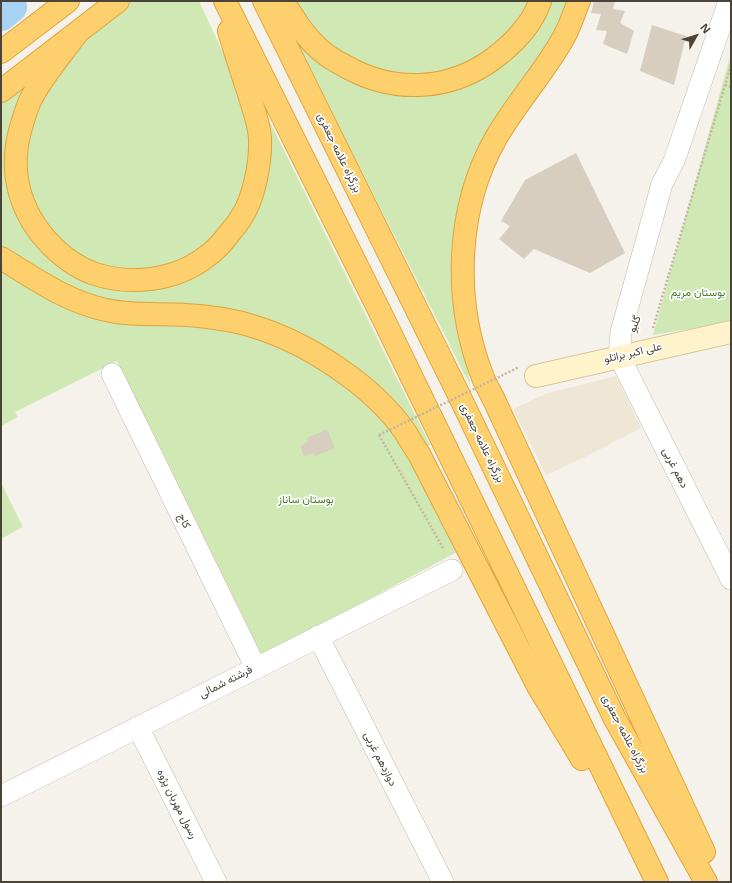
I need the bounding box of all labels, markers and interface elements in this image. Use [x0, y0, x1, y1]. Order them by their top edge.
north arrow [676, 16, 716, 56]
text: N [697, 20, 714, 36]
street label: بزرگراه علامه جعفری [314, 111, 364, 195]
park label: بوستان مریم [671, 286, 725, 300]
street label: گلبو [626, 314, 644, 334]
street label: علی اکبر براتلو [603, 340, 663, 366]
street label: بزرگراه علامه جعفری [457, 401, 507, 485]
street label: دهم غربی [659, 445, 691, 491]
park label: بوستان ساناز [278, 493, 334, 507]
street label: کاج [175, 511, 193, 531]
street label: فرشته شمالی [197, 663, 255, 701]
street label: بزرگراه علامه جعفری [599, 693, 651, 775]
street label: دوازدهم غربی [361, 730, 399, 788]
street label: رسول مهربان پژوه [154, 767, 200, 841]

